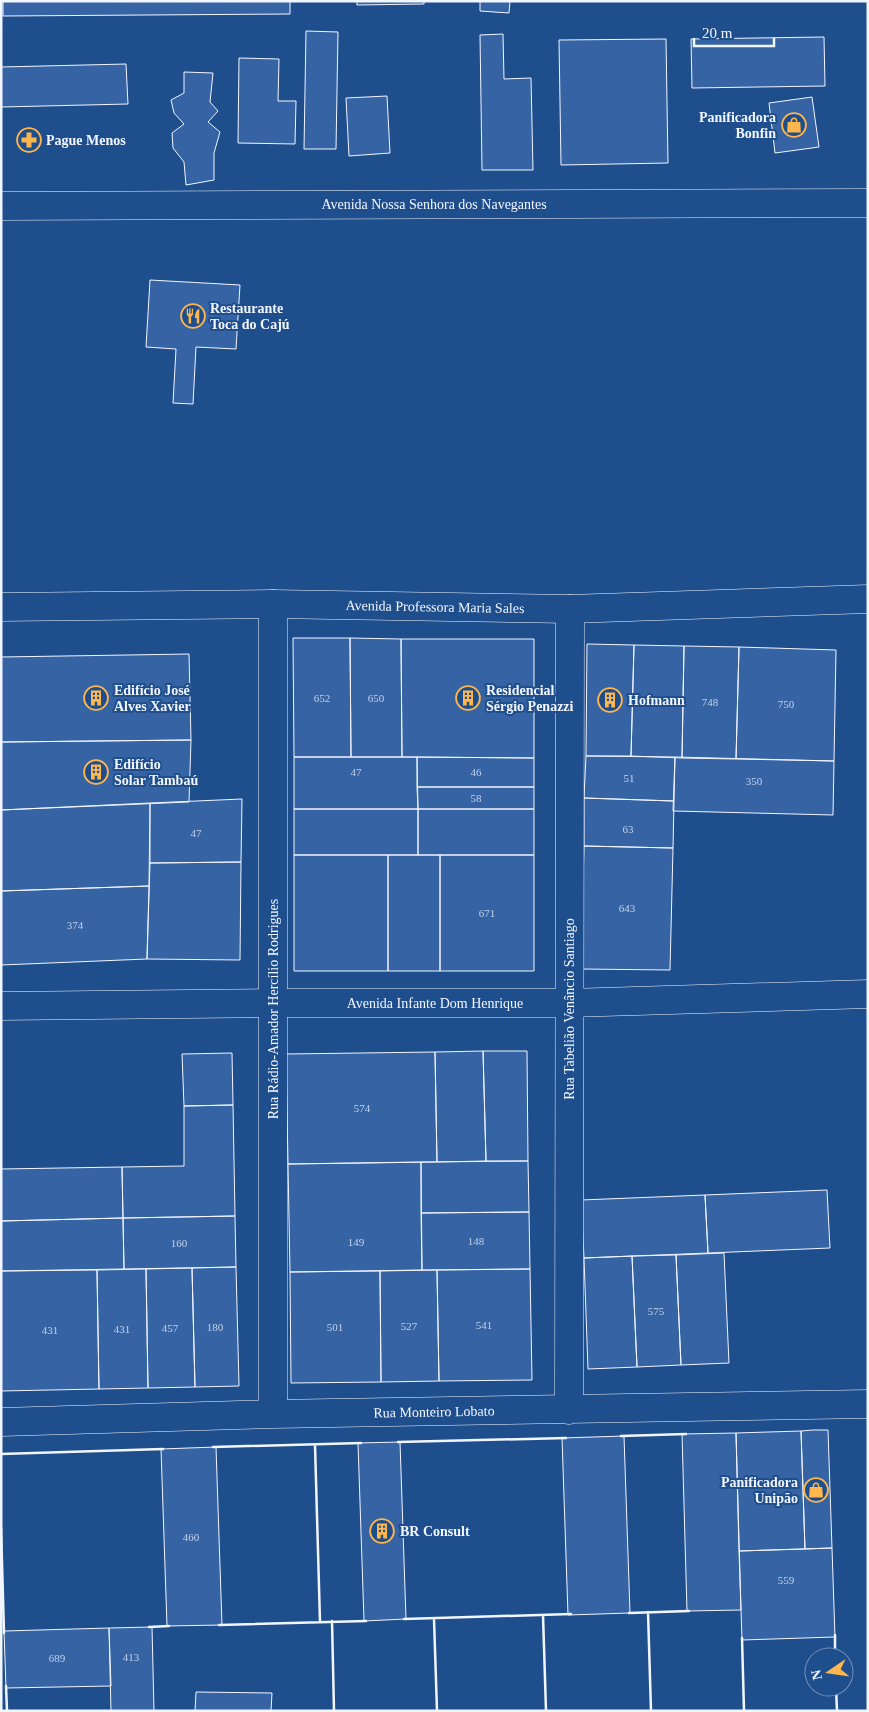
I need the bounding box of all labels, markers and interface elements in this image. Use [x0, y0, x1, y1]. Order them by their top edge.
scale bar [694, 15, 774, 47]
text: 20 m [702, 25, 733, 41]
place label: Panificadora Bonfin [699, 110, 776, 141]
shop icon: Panificadora Bonfin [781, 112, 807, 138]
pharmacy icon: Pague Menos [16, 127, 42, 153]
place label: Pague Menos [46, 133, 126, 148]
street label: Avenida Nossa Senhora dos Navegantes [321, 197, 547, 212]
place label: Restaurante Toca do Cajú [210, 301, 290, 332]
restaurant icon: Restaurante Toca do Cajú [180, 303, 206, 329]
street label: Avenida Professora Maria Sales [345, 598, 525, 616]
place label: Edifício José Alves Xavier [114, 683, 191, 714]
place label: Residencial Sérgio Penazzi [486, 683, 574, 714]
building icon: Edifício José Alves Xavier [83, 685, 109, 711]
building icon: Residencial Sérgio Penazzi [455, 685, 481, 711]
building icon: Hofmann [597, 687, 623, 713]
house number: 652 [314, 692, 330, 704]
house number: 650 [368, 692, 385, 704]
place label: Hofmann [628, 693, 685, 708]
house number: 748 [702, 696, 719, 708]
house number: 750 [778, 698, 795, 710]
place label: Edifício Solar Tambaú [114, 757, 198, 788]
building icon: Edifício Solar Tambaú [83, 759, 109, 785]
house number: 47 [351, 766, 362, 778]
house number: 46 [471, 766, 482, 778]
house number: 51 [624, 772, 635, 784]
house number: 350 [746, 775, 763, 787]
house number: 58 [471, 792, 482, 804]
house number: 63 [623, 823, 634, 835]
house number: 47 [191, 827, 202, 839]
street label: Rua Rádio-Amador Hercílio Rodrigues [266, 899, 281, 1119]
house number: 643 [619, 902, 636, 914]
house number: 671 [479, 907, 495, 919]
street label: Rua Tabelião Venâncio Santiago [562, 918, 577, 1100]
house number: 374 [67, 919, 84, 931]
street label: Avenida Infante Dom Henrique [347, 996, 523, 1011]
house number: 574 [354, 1102, 371, 1114]
house number: 148 [468, 1235, 485, 1247]
house number: 149 [348, 1236, 365, 1248]
house number: 160 [171, 1237, 188, 1249]
house number: 575 [648, 1305, 665, 1317]
house number: 541 [476, 1319, 492, 1331]
house number: 527 [401, 1320, 418, 1332]
house number: 180 [207, 1321, 224, 1333]
house number: 501 [327, 1321, 343, 1333]
house number: 457 [162, 1322, 179, 1334]
house number: 431 [114, 1323, 130, 1335]
house number: 431 [42, 1324, 58, 1336]
street label: Rua Monteiro Lobato [373, 1403, 495, 1421]
place label: Panificadora Unipão [721, 1475, 798, 1506]
shop icon: Panificadora Unipão [803, 1477, 829, 1503]
building icon: BR Consult [369, 1518, 395, 1544]
place label: BR Consult [400, 1524, 470, 1539]
house number: 460 [183, 1531, 200, 1543]
house number: 559 [778, 1574, 795, 1586]
north arrow [804, 1647, 854, 1697]
house number: 413 [123, 1651, 140, 1663]
house number: 689 [49, 1652, 66, 1664]
text: N [808, 1668, 825, 1681]

